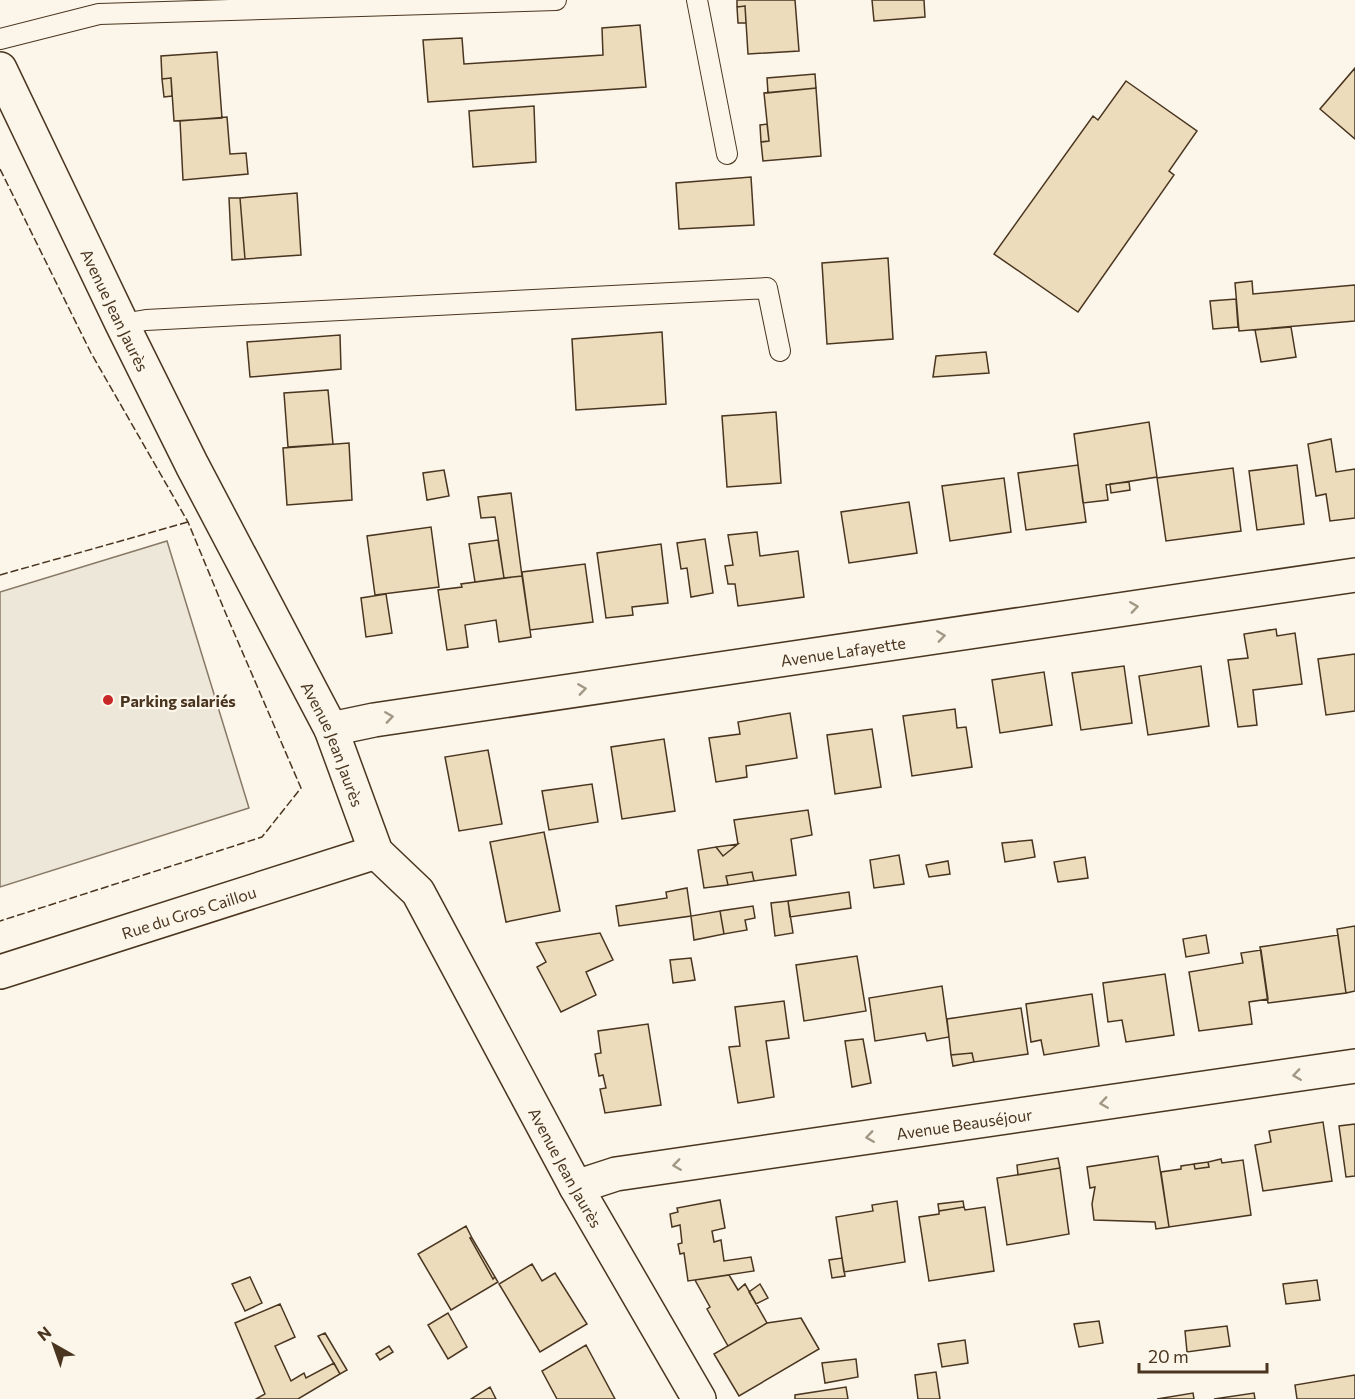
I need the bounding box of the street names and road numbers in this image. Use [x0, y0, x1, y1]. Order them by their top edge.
street label: Avenue Jean Jaurès [78, 245, 153, 374]
street label: Avenue Lafayette [779, 632, 907, 669]
street label: Avenue Jean Jaurès [298, 678, 368, 809]
street label: Rue du Gros Caillou [119, 881, 258, 942]
street label: Avenue Jean Jaurès [526, 1104, 607, 1231]
street label: Avenue Beauséjour [895, 1104, 1034, 1142]

